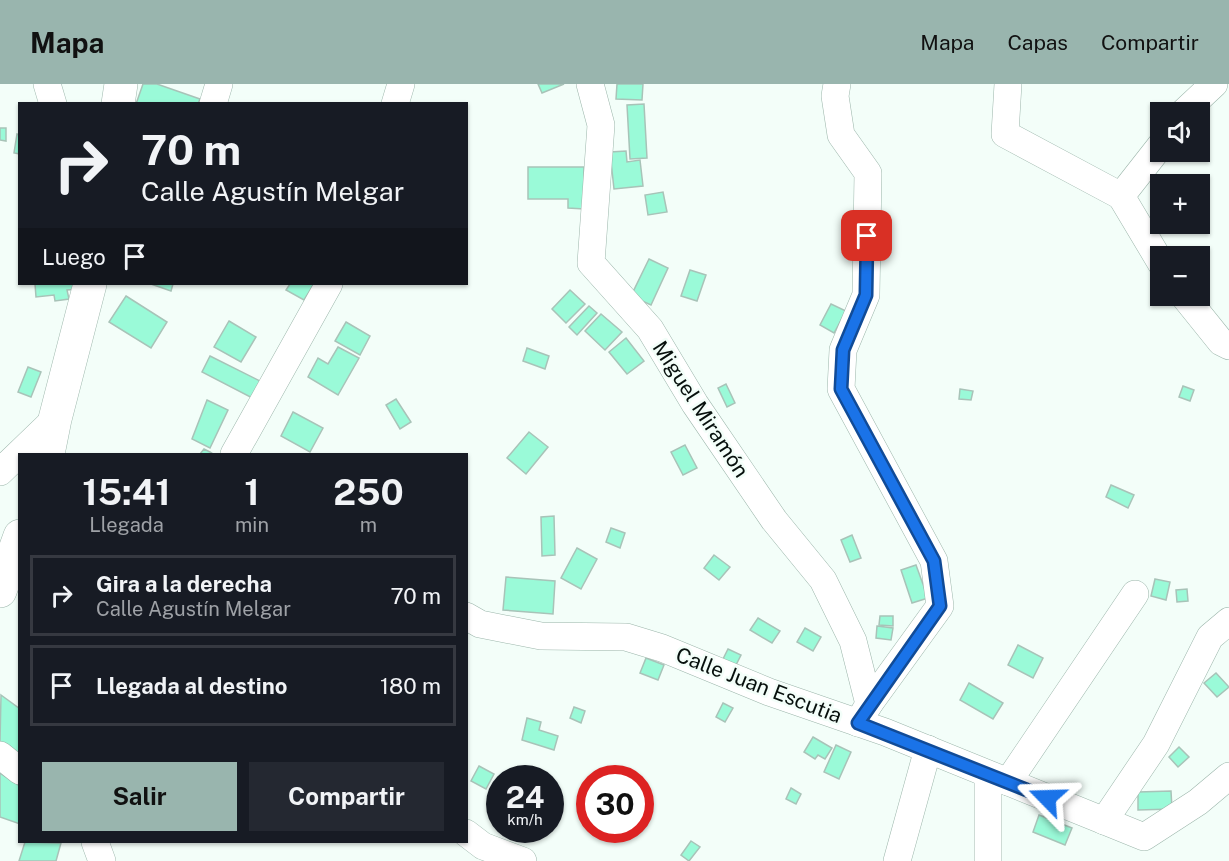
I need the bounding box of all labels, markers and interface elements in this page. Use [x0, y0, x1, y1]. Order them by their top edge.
text: Mapa [30, 26, 104, 59]
text: Mapa [920, 30, 974, 55]
text: Capas [1007, 30, 1068, 55]
text: Compartir [1101, 30, 1199, 55]
map controls [1150, 102, 1210, 306]
button: sound [1150, 102, 1210, 162]
text: 70 m [141, 125, 241, 174]
icon: right [42, 126, 120, 204]
button: + [1150, 174, 1210, 234]
text: Calle Agustín Melgar [141, 175, 404, 207]
pin [841, 210, 892, 261]
icon: arrive [850, 219, 883, 252]
icon: arrive [118, 240, 151, 273]
text: Luego [42, 244, 106, 270]
button: − [1150, 246, 1210, 306]
street label: Miguel Miramón [648, 336, 754, 482]
text: 15:41 [82, 471, 171, 513]
text: 1 [244, 471, 260, 513]
text: 250 [333, 471, 404, 513]
text: Llegada [89, 513, 164, 537]
text: min [235, 513, 269, 537]
text: m [360, 513, 377, 537]
text: Gira a la derecha [96, 571, 272, 597]
icon: right [45, 579, 78, 612]
text: 70 m [390, 583, 441, 609]
text: Calle Agustín Melgar [96, 597, 291, 621]
street label: Calle Juan Escutia [672, 642, 846, 728]
icon: arrive [45, 669, 78, 702]
text: Llegada al destino [96, 673, 287, 699]
text: 180 m [380, 673, 441, 699]
button: Salir [42, 762, 237, 831]
button: Compartir [249, 762, 444, 831]
speed limit sign: 30 [576, 765, 654, 843]
position arrow [1015, 766, 1079, 830]
text: 24 [506, 779, 544, 815]
text: km/h [507, 811, 543, 828]

